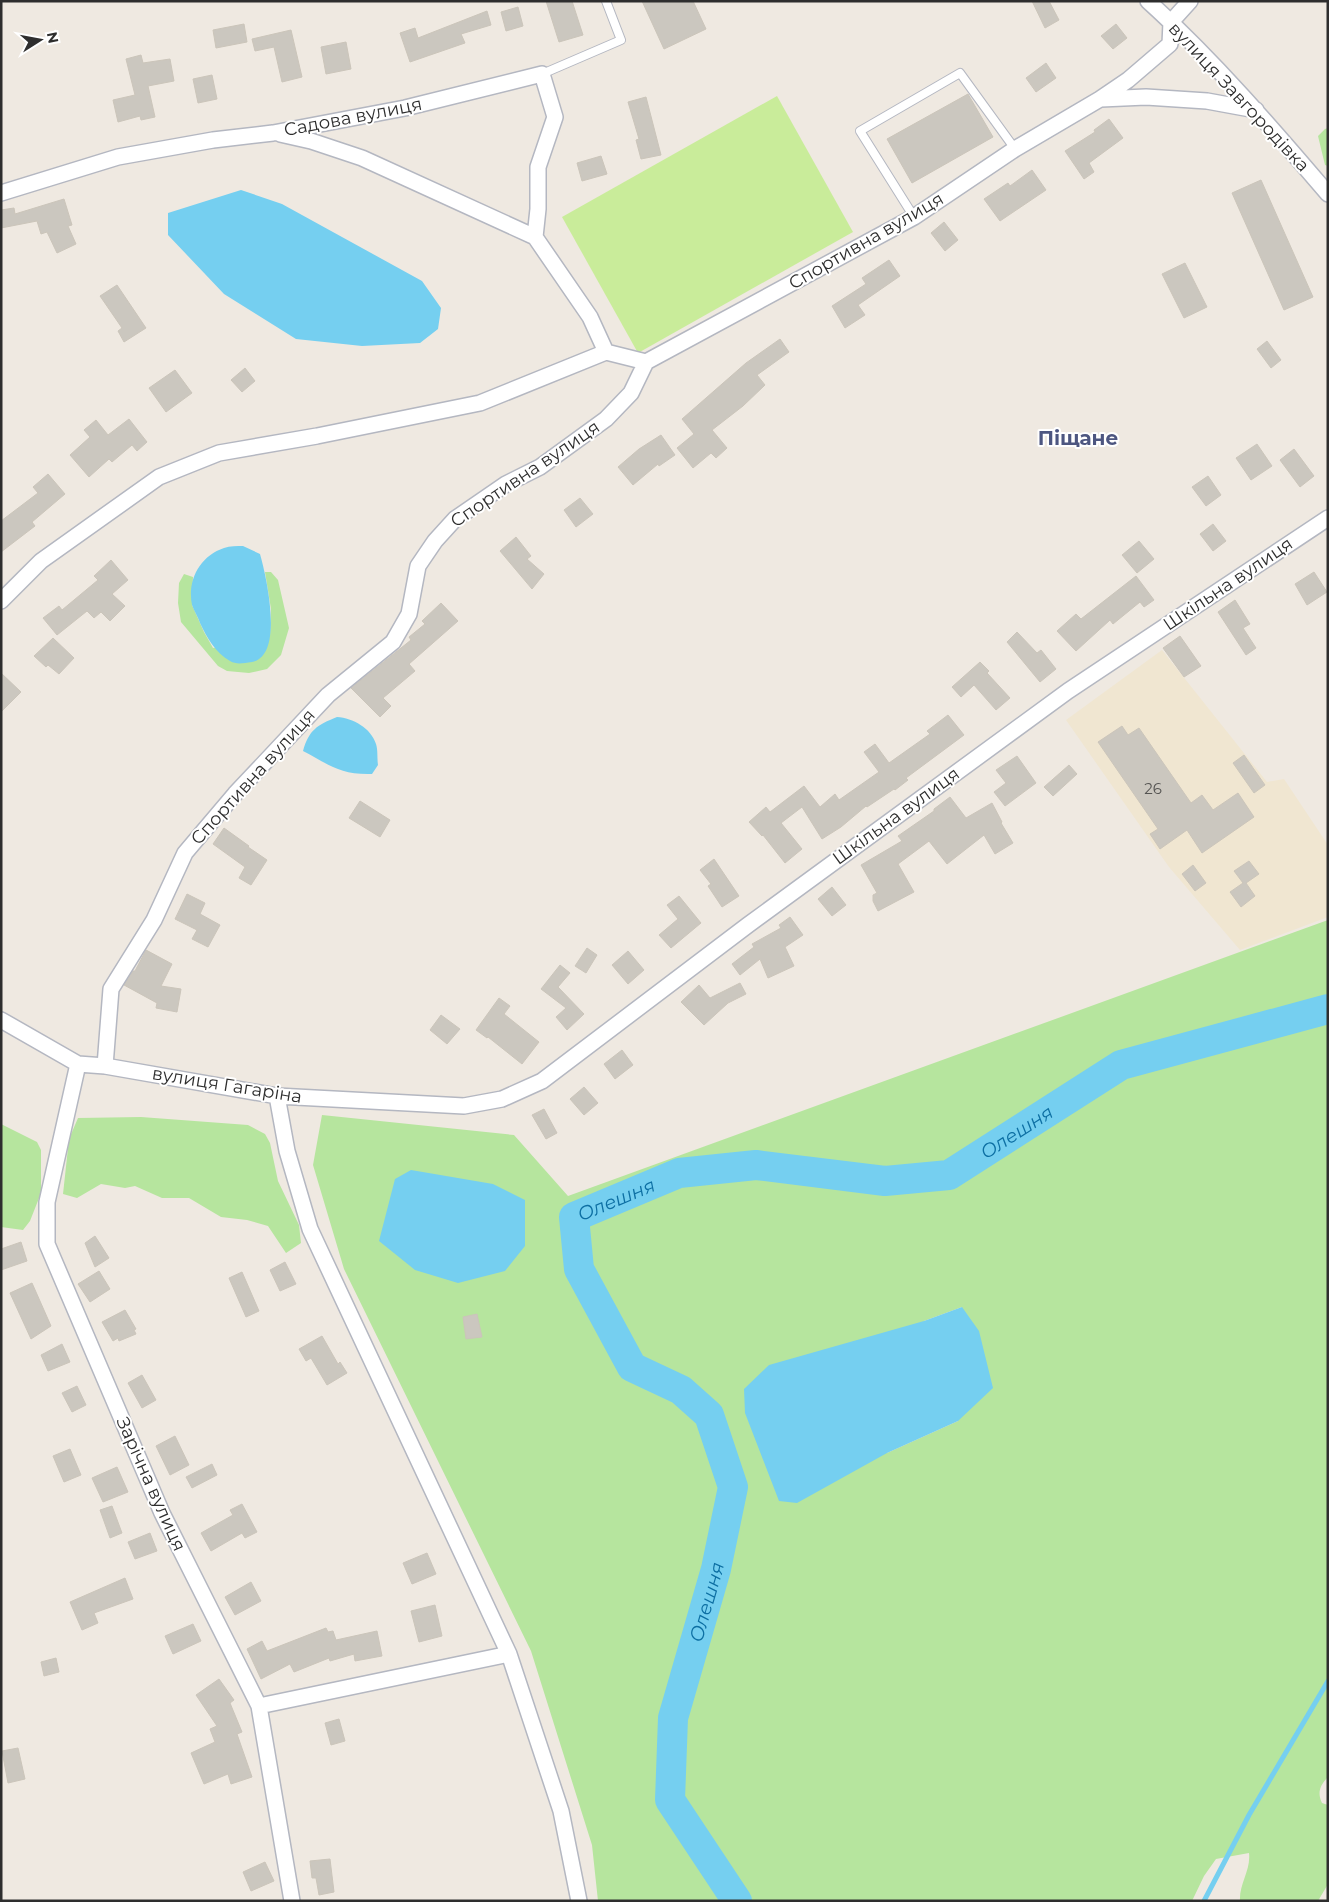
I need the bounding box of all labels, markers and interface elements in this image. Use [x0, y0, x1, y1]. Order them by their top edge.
north arrow [15, 15, 65, 65]
street label: вулиця Завгородівка [1164, 18, 1314, 176]
text: N [43, 30, 63, 45]
street label: Садова вулиця [282, 93, 424, 141]
street label: Спортивна вулиця [785, 188, 947, 294]
street label: Спортивна вулиця [446, 416, 604, 532]
district label: Піщане [1038, 426, 1118, 450]
street label: Шкільна вулиця [1159, 533, 1297, 635]
street label: Спортивна вулиця [186, 705, 320, 849]
street label: Шкільна вулиця [828, 763, 964, 869]
house number: 26 [1144, 779, 1162, 798]
street label: вулиця Гагаріна [150, 1062, 304, 1108]
water label: Олешня [976, 1100, 1057, 1164]
water label: Олешня [574, 1173, 659, 1226]
street label: Зарічна вулиця [112, 1413, 190, 1555]
water label: Олешня [685, 1560, 729, 1645]

